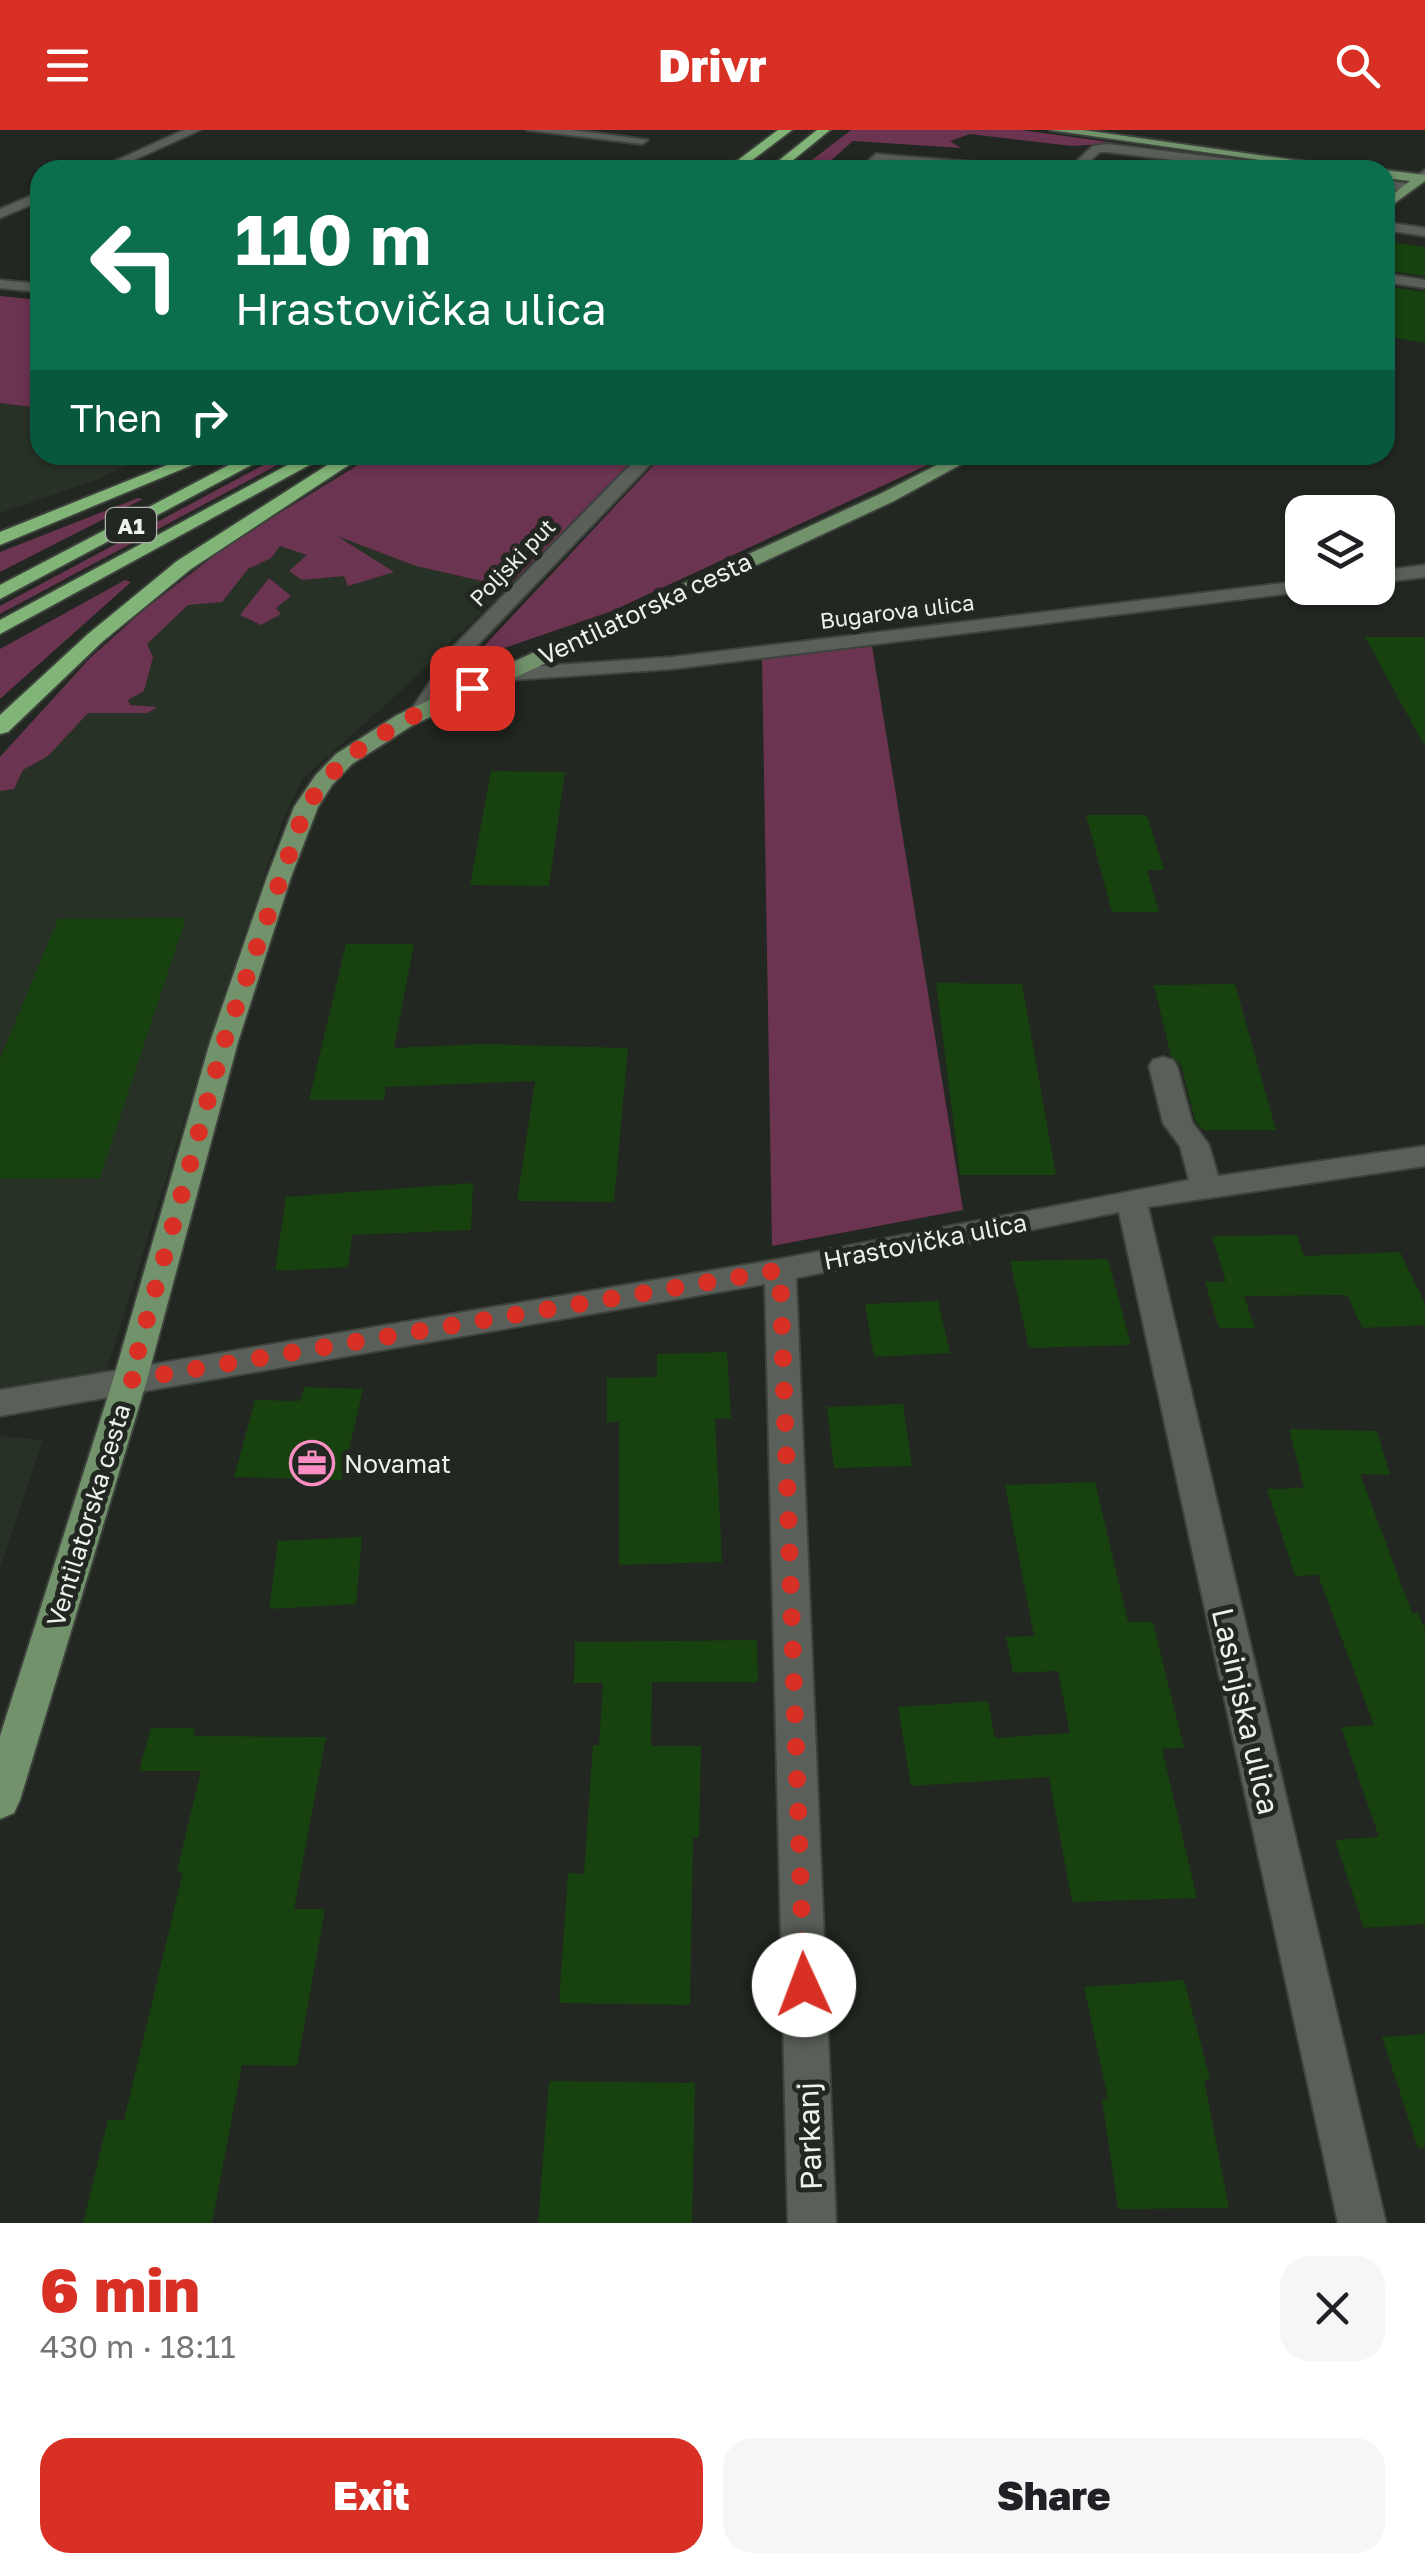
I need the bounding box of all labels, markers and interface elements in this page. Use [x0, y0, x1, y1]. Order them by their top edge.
icon: menu [40, 38, 95, 93]
text: Drivr [658, 38, 767, 92]
icon: search [1330, 38, 1385, 93]
text: 110 m [235, 196, 431, 280]
icon: left [70, 200, 200, 330]
text: Hrastovička ulica [235, 281, 607, 335]
icon: right [182, 390, 237, 445]
text: Then [70, 395, 162, 440]
map controls [1285, 495, 1395, 605]
button: layers [1285, 495, 1395, 605]
road number: A1 [106, 508, 156, 542]
street label: Poljski put [464, 513, 560, 611]
street label: Ventilatorska cesta [534, 545, 756, 671]
street label: Bugarova ulica [818, 588, 976, 634]
pin [430, 646, 515, 731]
icon: arrive [445, 661, 500, 716]
street label: Hrastovička ulica [821, 1206, 1029, 1276]
street label: Ventilatorska cesta [39, 1400, 137, 1630]
office icon: Novamat [289, 1440, 335, 1486]
place label: Novamat [344, 1448, 451, 1479]
street label: Lasinjska ulica [1205, 1604, 1287, 1818]
position arrow [752, 1933, 856, 2037]
street label: Parkanj [789, 2081, 829, 2191]
text: 6 min [40, 2253, 200, 2325]
button: close [1280, 2256, 1385, 2361]
text: 430 m · 18:11 [40, 2327, 236, 2365]
button: Exit [40, 2438, 703, 2553]
button: Share [723, 2438, 1385, 2553]

